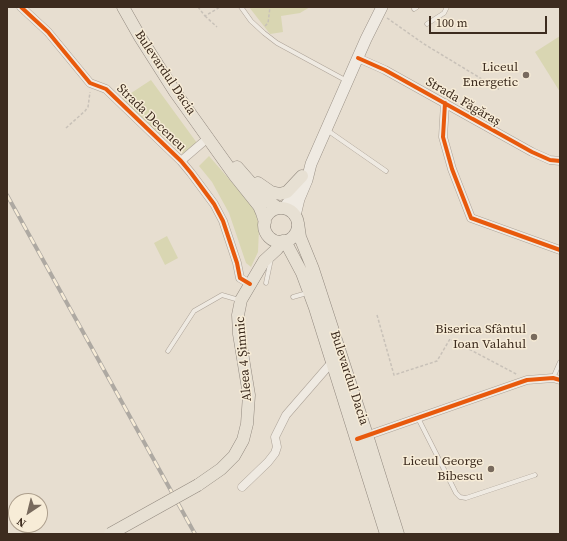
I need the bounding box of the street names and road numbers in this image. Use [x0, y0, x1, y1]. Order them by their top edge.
street label: Bulevardul Dacia [131, 28, 199, 118]
street label: Strada Făgăraș [423, 74, 503, 130]
street label: Strada Deceneu [113, 81, 189, 155]
street label: Aleea 4 Șimnic [233, 316, 255, 402]
street label: Bulevardul Dacia [326, 329, 372, 427]

